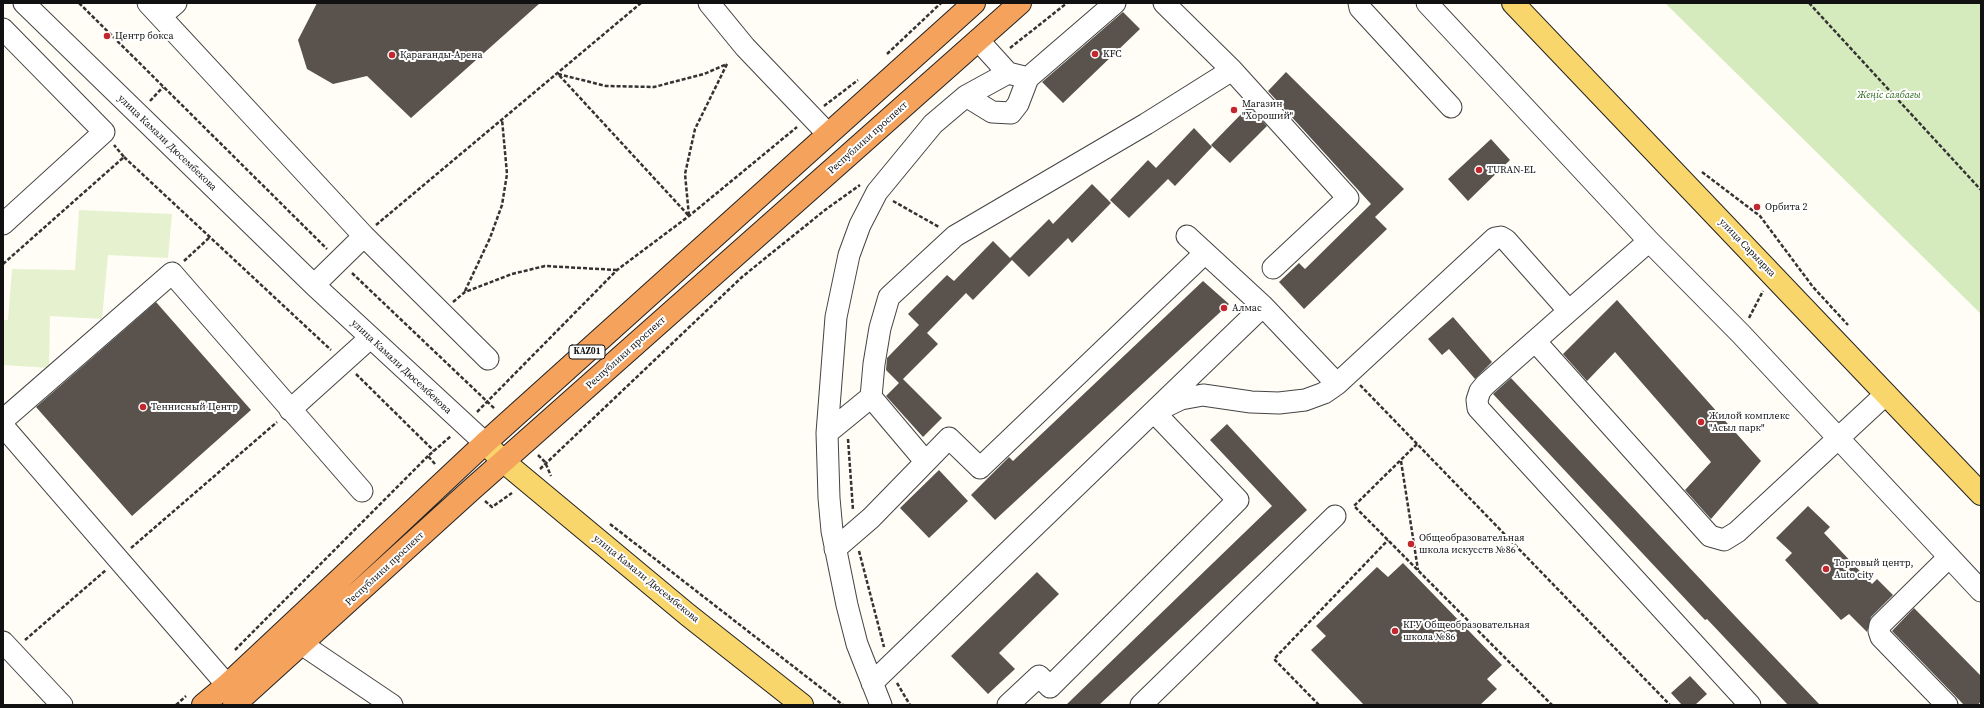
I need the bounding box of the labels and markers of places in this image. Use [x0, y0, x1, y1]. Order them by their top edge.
place label: Центр бокса [115, 30, 174, 42]
marker: Центр бокса [102, 31, 112, 41]
place label: KFC [1103, 48, 1122, 60]
place label: Қарағанды-Арена [400, 49, 483, 61]
marker: KFC [1090, 49, 1100, 59]
marker: Қарағанды-Арена [387, 50, 397, 60]
place label: Магазин "Хороший" [1242, 98, 1293, 122]
marker: Магазин "Хороший" [1229, 105, 1239, 115]
place label: TURAN-EL [1487, 164, 1536, 176]
marker: TURAN-EL [1474, 165, 1484, 175]
place label: Орбита 2 [1765, 201, 1807, 213]
marker: Орбита 2 [1752, 202, 1762, 212]
place label: Алмас [1232, 302, 1262, 314]
marker: Алмас [1219, 303, 1229, 313]
place label: Теннисный Центр [151, 401, 238, 413]
marker: Теннисный Центр [138, 402, 148, 412]
place label: Жилой комплекс "Асыл парк" [1709, 410, 1790, 434]
marker: Жилой комплекс "Асыл парк" [1696, 417, 1706, 427]
place label: Общеобразовательная школа искусств №86 [1419, 532, 1525, 556]
marker: Общеобразовательная школа искусств №86 [1406, 539, 1416, 549]
place label: Торговый центр, Auto city [1834, 557, 1913, 580]
marker: Торговый центр, Auto city [1821, 564, 1831, 574]
place label: КГУ Общеобразовательная школа №86 [1403, 619, 1530, 642]
marker: КГУ Общеобразовательная школа №86 [1390, 626, 1400, 636]

